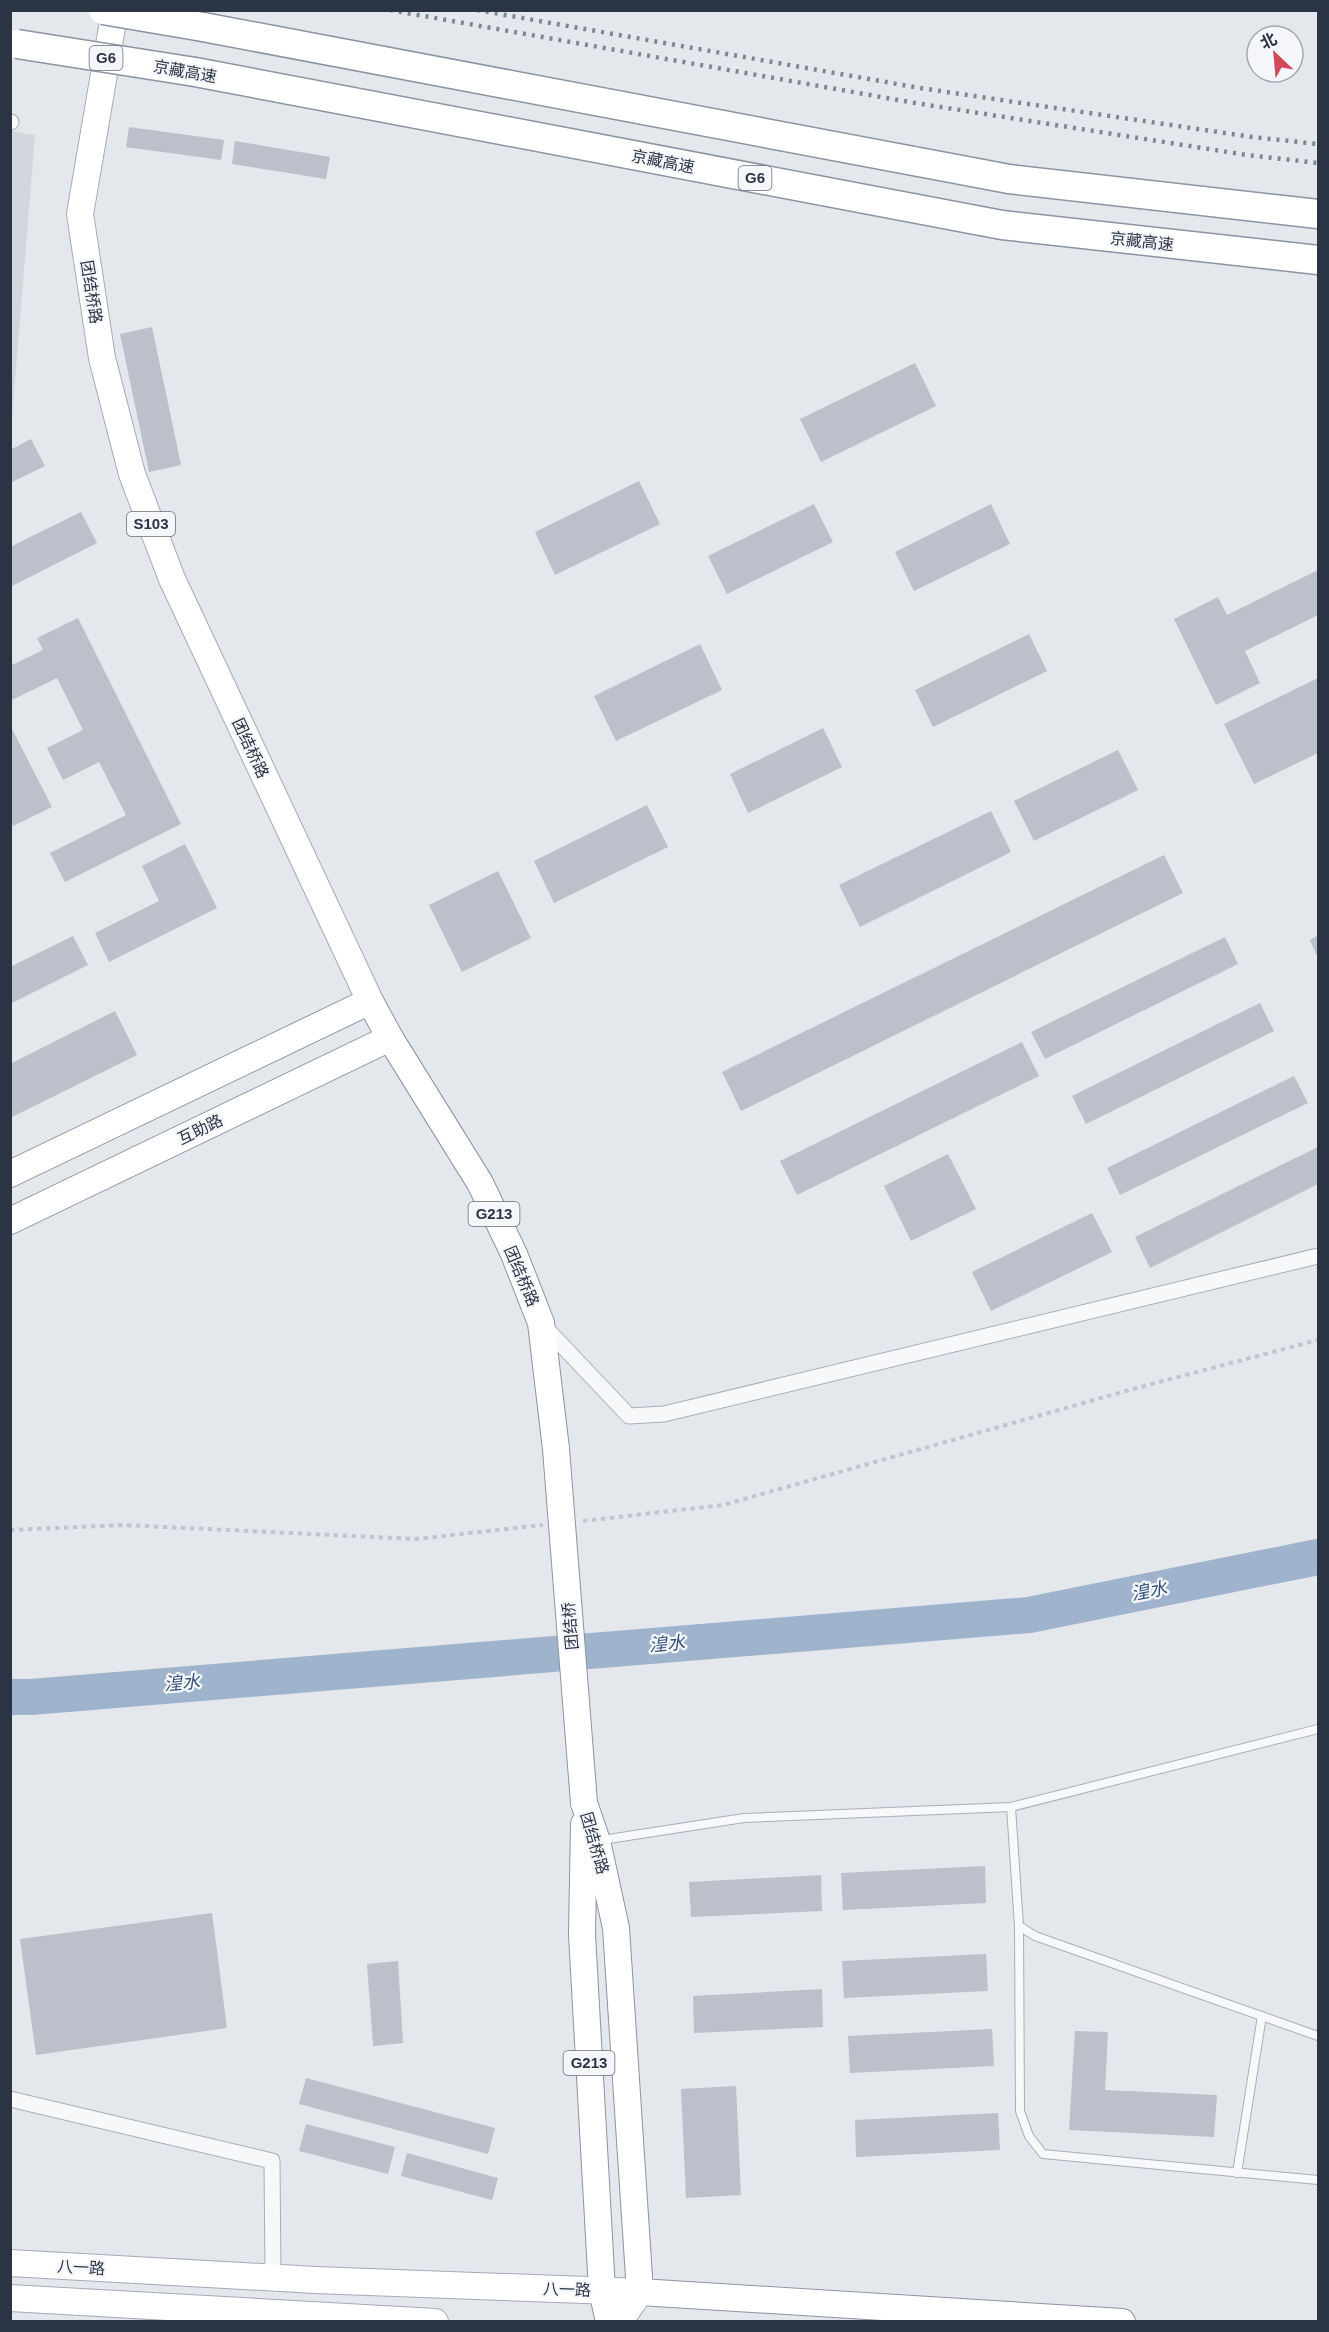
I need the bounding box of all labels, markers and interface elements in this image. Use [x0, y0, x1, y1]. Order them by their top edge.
north arrow [1245, 24, 1305, 84]
text: 北 [1258, 30, 1280, 52]
road number: G6 [90, 46, 122, 70]
street label: 京藏高速 [152, 58, 218, 85]
street label: 京藏高速 [630, 147, 696, 176]
road number: G6 [738, 166, 771, 190]
street label: 京藏高速 [1109, 230, 1175, 253]
street label: 团结桥路 [78, 259, 105, 325]
road number: S103 [127, 512, 175, 536]
street label: 团结桥路 [229, 716, 272, 781]
street label: 互助路 [175, 1111, 226, 1148]
road number: G213 [468, 1202, 520, 1226]
street label: 团结桥路 [501, 1243, 542, 1309]
water label: 湟水 [1129, 1578, 1170, 1604]
street label: 团结桥 [560, 1601, 581, 1651]
water label: 湟水 [648, 1632, 687, 1656]
water label: 湟水 [163, 1671, 202, 1695]
street label: 团结桥路 [578, 1810, 612, 1876]
road number: G213 [564, 2051, 614, 2075]
street label: 八一路 [57, 2258, 105, 2277]
street label: 八一路 [543, 2280, 591, 2299]

